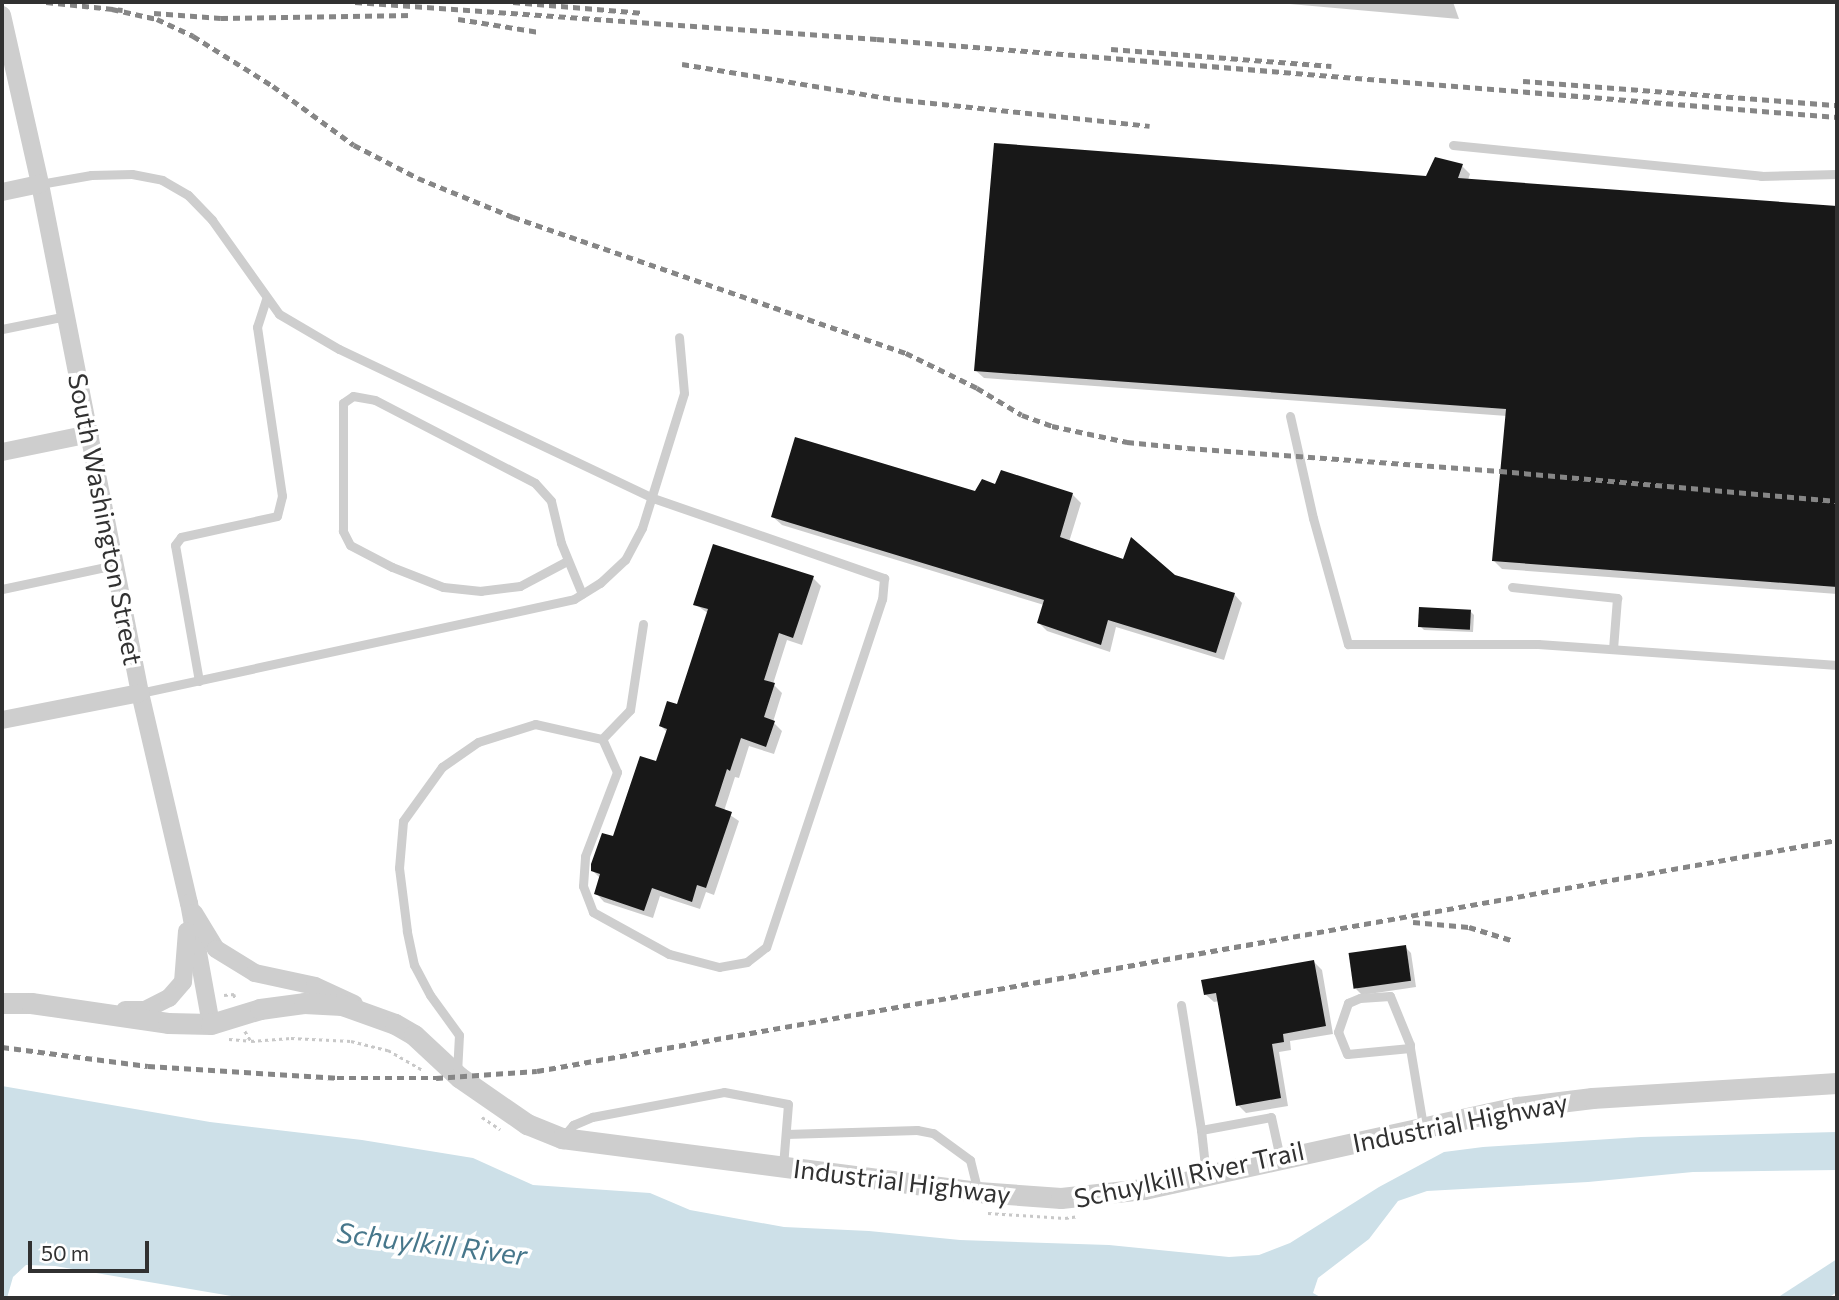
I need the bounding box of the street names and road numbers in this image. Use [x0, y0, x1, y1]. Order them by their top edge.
street label: South Washington Street [62, 371, 150, 667]
street label: Industrial Highway [1350, 1086, 1570, 1158]
street label: Schuylkill River Trail [1071, 1134, 1307, 1214]
street label: Industrial Highway [792, 1152, 1012, 1210]

